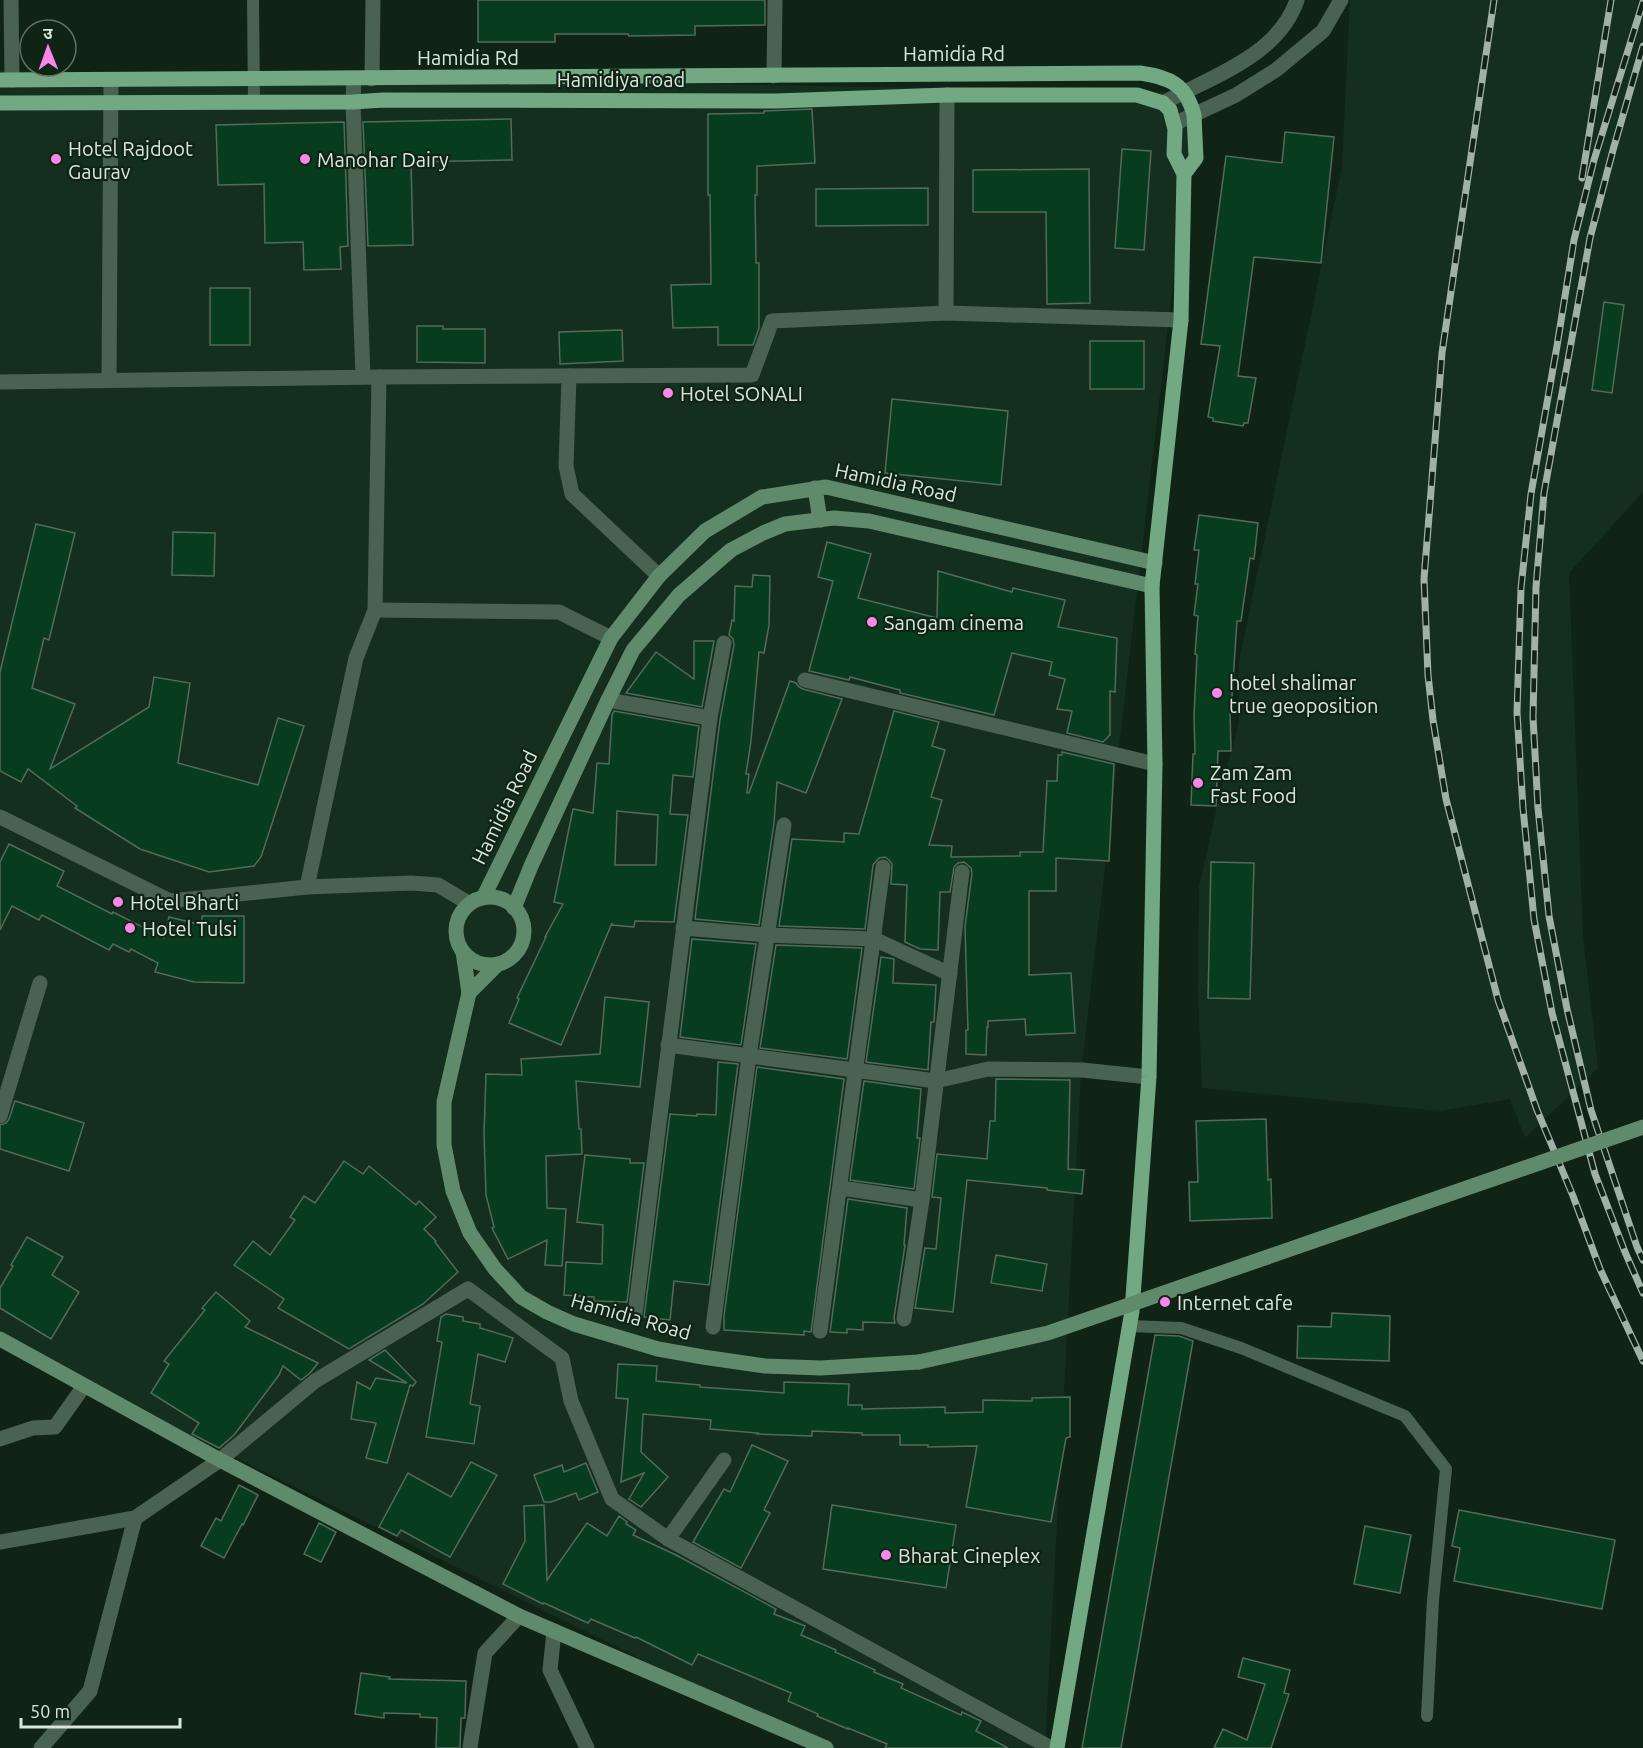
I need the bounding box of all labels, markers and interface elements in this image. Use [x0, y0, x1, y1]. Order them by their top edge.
north arrow [18, 18, 78, 78]
text: उ [43, 24, 53, 42]
street label: Hamidia Rd [903, 42, 1005, 65]
street label: Hamidia Rd [417, 46, 519, 69]
street label: Hamidiya road [557, 68, 685, 91]
place label: Hotel Rajdoot Gaurav [68, 137, 193, 183]
place label: Manohar Dairy [317, 148, 449, 171]
marker: Hotel Rajdoot Gaurav [49, 152, 63, 166]
marker: Manohar Dairy [298, 152, 312, 166]
place label: Hotel SONALI [680, 382, 803, 405]
marker: Hotel SONALI [661, 386, 675, 400]
street label: Hamidia Road [833, 458, 959, 506]
place label: Sangam cinema [884, 611, 1024, 634]
marker: Sangam cinema [865, 615, 879, 629]
place label: hotel shalimar true geoposition [1229, 671, 1379, 717]
marker: hotel shalimar true geoposition [1210, 686, 1224, 700]
street label: Hamidia Road [467, 746, 541, 868]
place label: Zam Zam Fast Food [1210, 761, 1297, 807]
marker: Zam Zam Fast Food [1191, 776, 1205, 790]
place label: Hotel Bharti [130, 891, 239, 914]
marker: Hotel Bharti [111, 895, 125, 909]
place label: Hotel Tulsi [142, 917, 237, 940]
marker: Hotel Tulsi [123, 921, 137, 935]
street label: Hamidia Road [568, 1288, 694, 1344]
place label: Internet cafe [1177, 1291, 1293, 1314]
marker: Internet cafe [1158, 1295, 1172, 1309]
place label: Bharat Cineplex [898, 1544, 1040, 1567]
marker: Bharat Cineplex [879, 1548, 893, 1562]
scale bar [21, 1691, 180, 1729]
text: 50 m [30, 1701, 70, 1721]

